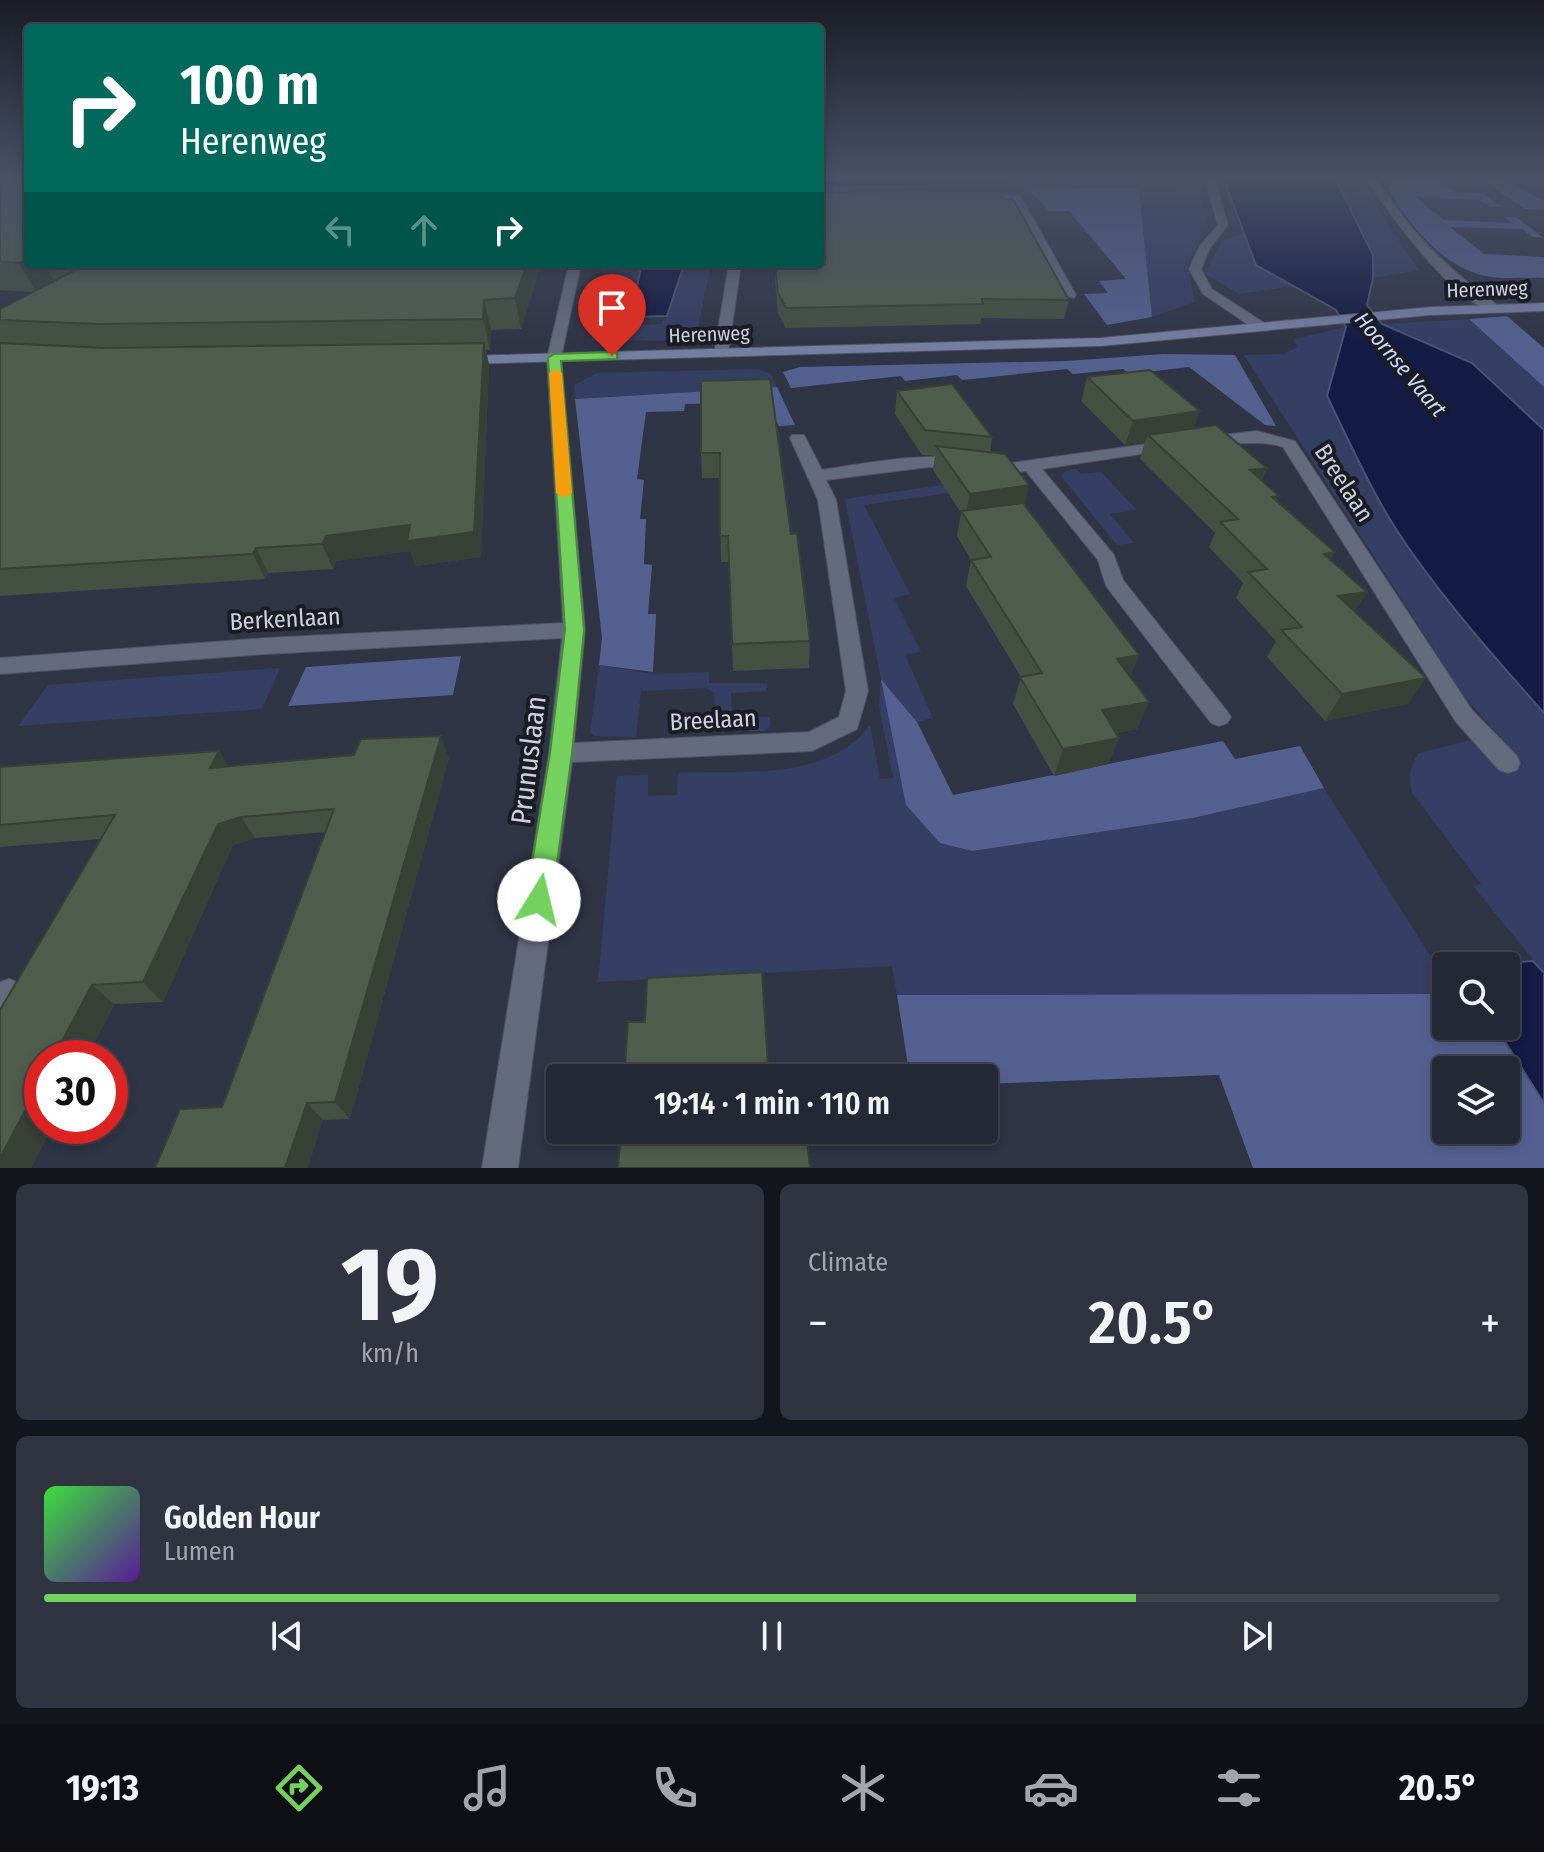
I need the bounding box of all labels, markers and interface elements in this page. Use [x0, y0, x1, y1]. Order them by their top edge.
text: 100 m [180, 52, 319, 119]
icon: right [48, 56, 152, 160]
text: Herenweg [180, 120, 326, 164]
icon: left [318, 208, 362, 252]
icon: ahead [402, 208, 446, 252]
icon: right [486, 208, 530, 252]
pin [578, 274, 646, 356]
street label: Herenweg [1446, 276, 1529, 302]
icon: arrive [590, 286, 634, 330]
water label: Hoornse Vaart [1349, 306, 1453, 423]
street label: Herenweg [668, 321, 751, 347]
street label: Breelaan [1309, 439, 1379, 527]
street label: Berkenlaan [229, 602, 341, 636]
street label: Prunuslaan [504, 694, 553, 826]
street label: Breelaan [669, 704, 757, 736]
position arrow [497, 858, 581, 942]
map controls [1432, 952, 1520, 1144]
button: search [1432, 952, 1520, 1040]
speed limit sign: 30 [24, 1040, 128, 1144]
button: layers [1432, 1056, 1520, 1144]
text: 19:14 · 1 min · 110 m [654, 1086, 890, 1122]
text: 19 [341, 1223, 439, 1348]
text: Climate [808, 1247, 888, 1278]
text: 20.5° [1089, 1287, 1219, 1359]
text: − [808, 1297, 828, 1350]
text: + [1480, 1297, 1500, 1350]
text: km/h [361, 1338, 419, 1369]
text: Golden Hour [164, 1500, 320, 1536]
text: Lumen [164, 1536, 235, 1567]
icon: previous [265, 1614, 309, 1658]
icon: pause [750, 1614, 794, 1658]
icon: next [1235, 1614, 1279, 1658]
icon: directions [271, 1760, 327, 1816]
icon: music [459, 1760, 515, 1816]
icon: phone [647, 1760, 703, 1816]
icon: climate [835, 1760, 891, 1816]
icon: car [1023, 1760, 1079, 1816]
icon: filters [1211, 1760, 1267, 1816]
text: 19:13 [66, 1766, 139, 1810]
text: 20.5° [1399, 1766, 1478, 1810]

